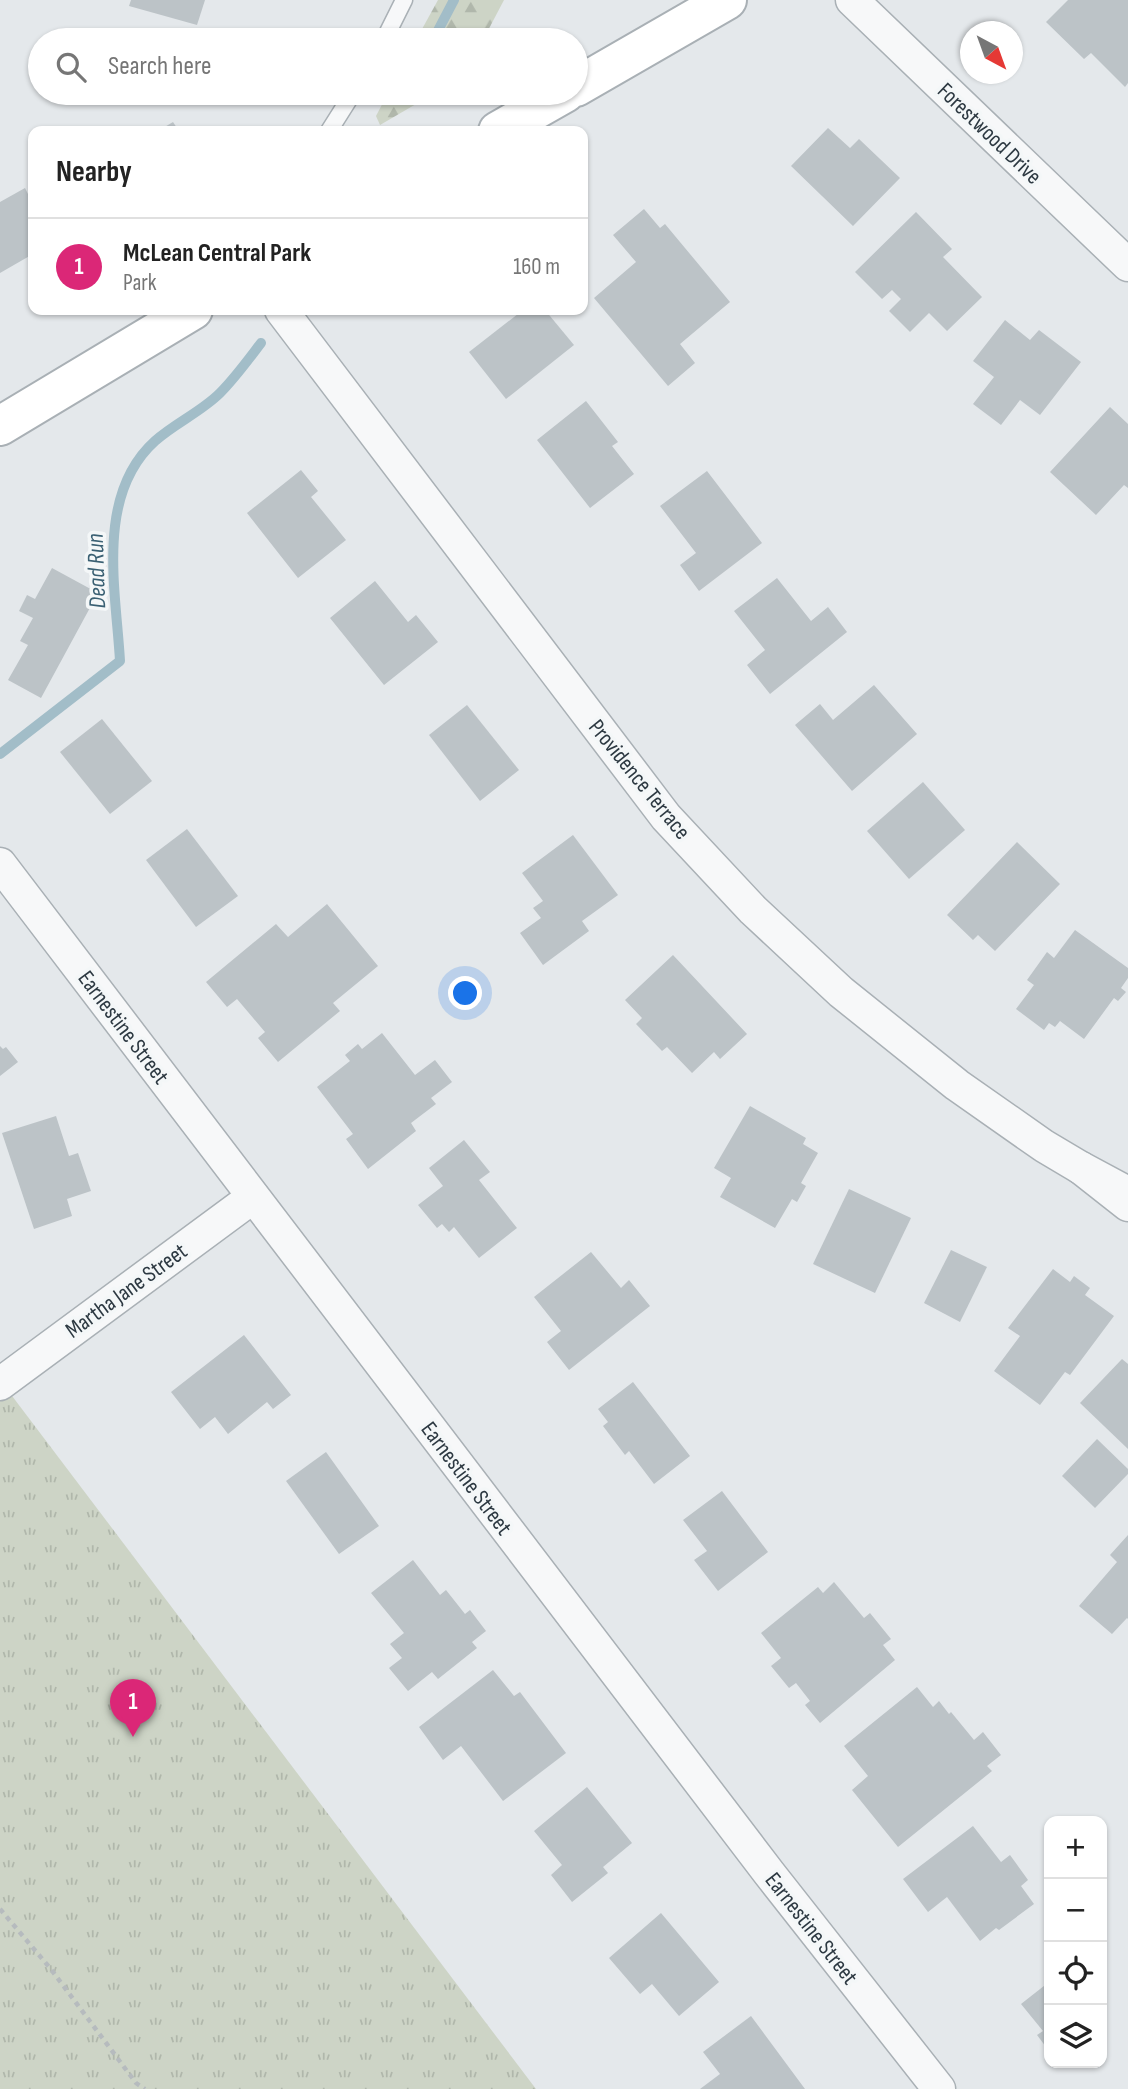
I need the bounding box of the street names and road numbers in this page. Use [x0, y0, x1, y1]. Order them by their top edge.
street label: Forestwood Drive [931, 77, 1047, 190]
street label: Providence Terrace [582, 714, 696, 845]
street label: Earnestine Street [72, 965, 175, 1090]
street label: Martha Jane Street [60, 1237, 193, 1344]
street label: Earnestine Street [415, 1416, 518, 1541]
street label: Earnestine Street [759, 1867, 864, 1990]

